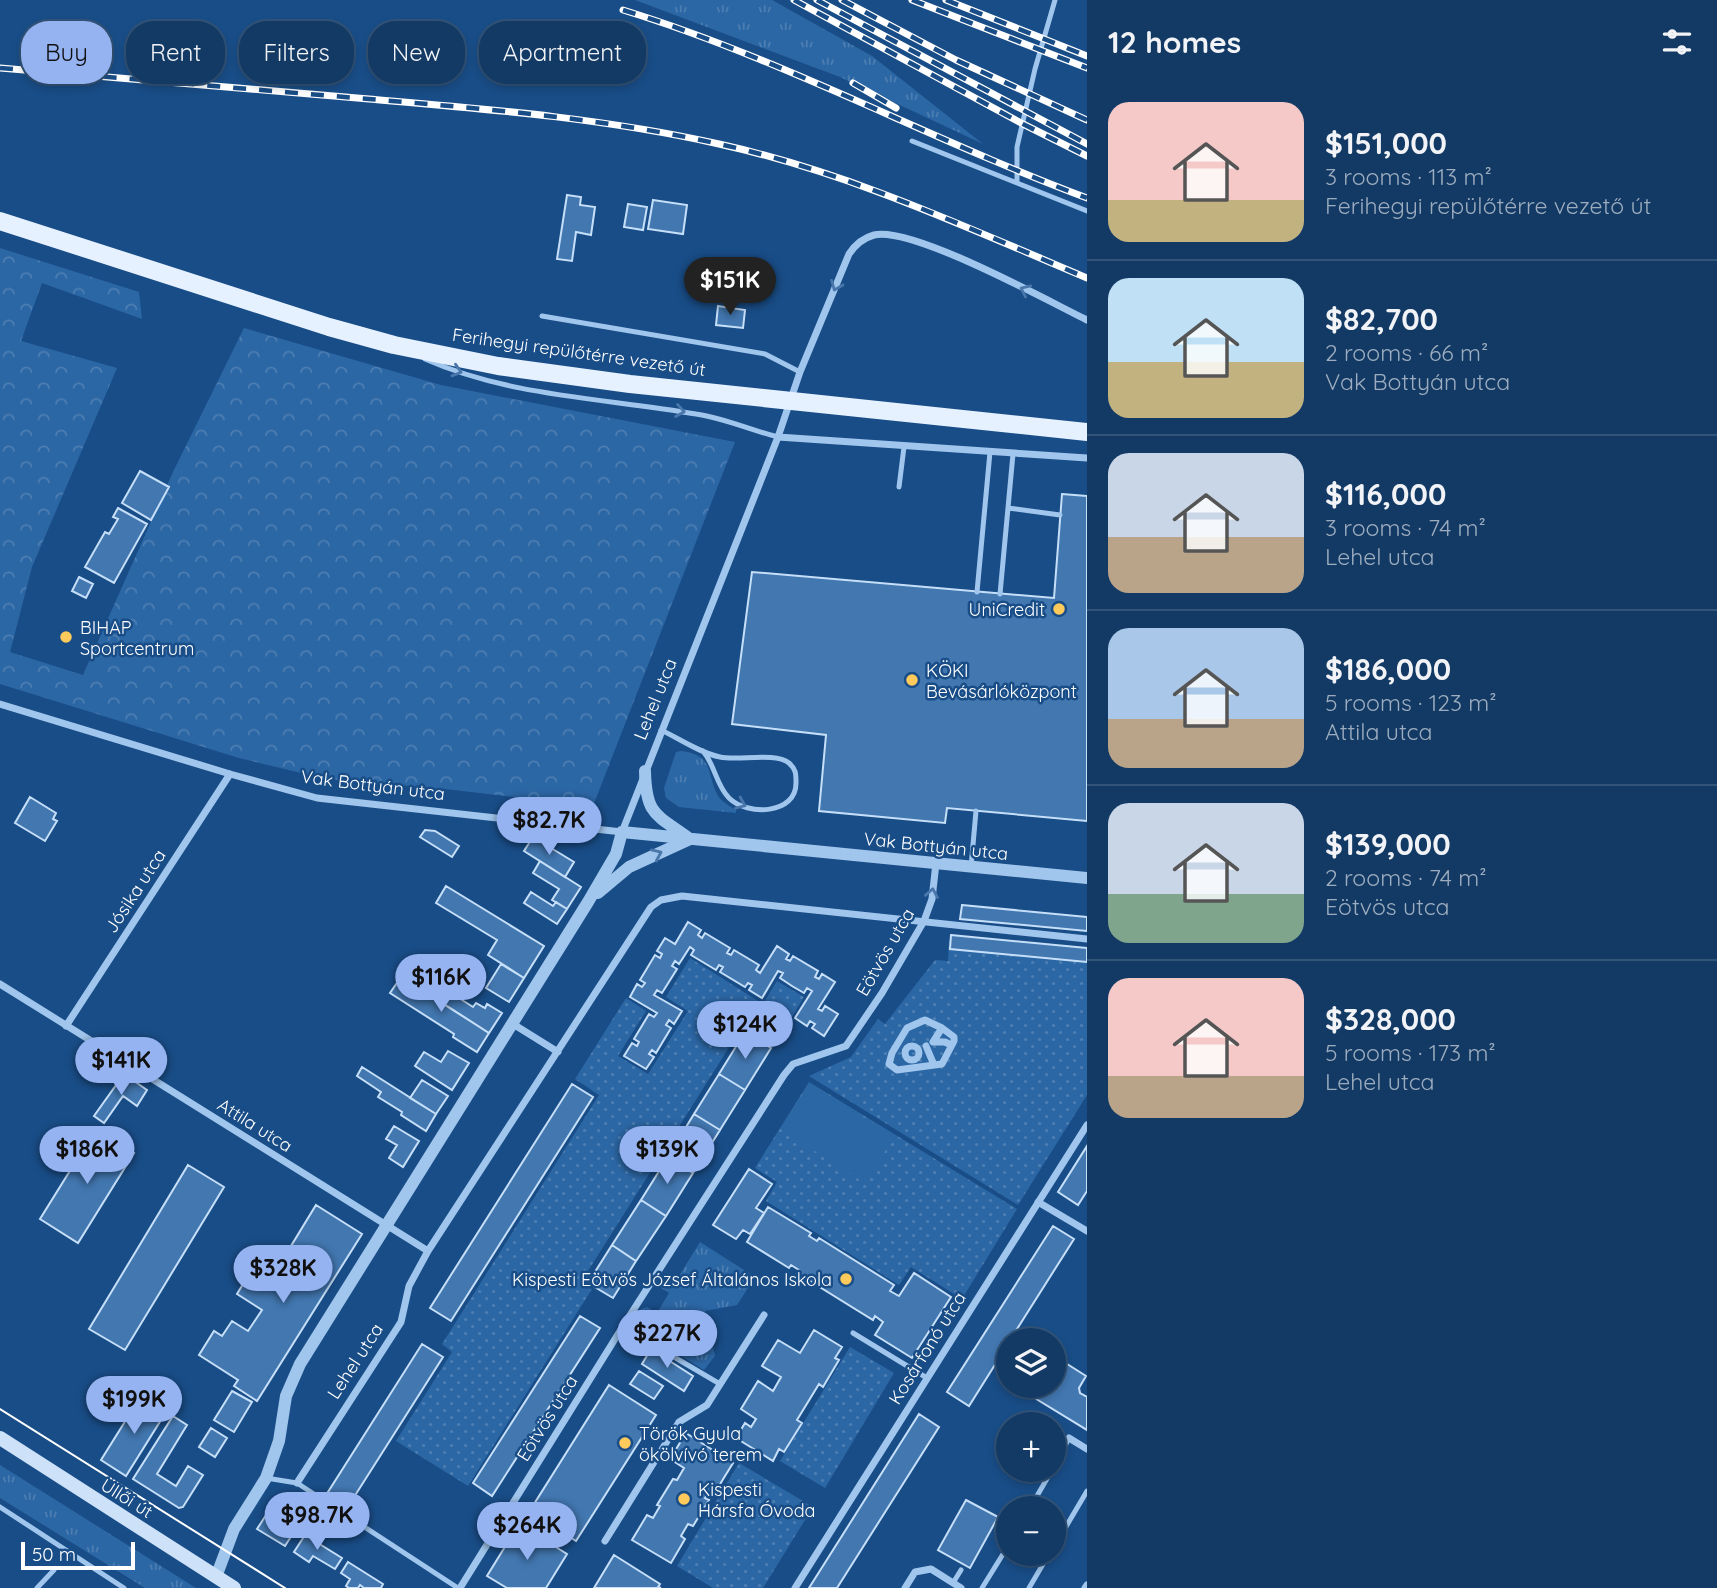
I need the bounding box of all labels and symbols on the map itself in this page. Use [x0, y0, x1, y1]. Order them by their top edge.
pin: $151K [681, 258, 779, 317]
one-way arrow [830, 279, 844, 291]
one-way arrow [1020, 284, 1032, 298]
street label: Ferihegyi repülőtérre vezető út [451, 323, 707, 381]
one-way arrow [451, 362, 463, 377]
one-way arrow [674, 403, 686, 418]
place label: UniCredit [969, 598, 1045, 621]
marker: UniCredit [1051, 601, 1067, 617]
place label: BIHAP Sportcentrum [80, 616, 194, 660]
marker: BIHAP Sportcentrum [58, 629, 74, 645]
street label: Lehel utca [628, 655, 682, 743]
place label: KÖKI Bevásárlóközpont [926, 659, 1077, 703]
marker: KÖKI Bevásárlóközpont [904, 672, 920, 688]
street label: Vak Bottyán utca [300, 765, 446, 805]
one-way arrow [734, 795, 746, 809]
pin: $82.7K [492, 798, 606, 857]
street label: Vak Bottyán utca [863, 827, 1009, 865]
street label: Jósika utca [99, 845, 171, 937]
one-way arrow [650, 848, 662, 862]
one-way arrow [924, 887, 939, 899]
street label: Eötvös utca [851, 904, 919, 1000]
pin: $116K [392, 954, 490, 1014]
pin: $124K [696, 1002, 794, 1061]
pin: $141K [72, 1038, 170, 1097]
street label: Attila utca [213, 1093, 297, 1157]
pin: $186K [38, 1126, 136, 1186]
pin: $139K [618, 1126, 716, 1186]
pin: $328K [234, 1246, 332, 1305]
place label: Kispesti Eötvös József Általános Iskola [512, 1268, 832, 1291]
marker: Kispesti Eötvös József Általános Iskola [838, 1271, 854, 1287]
street label: Kosárfonó utca [883, 1287, 971, 1409]
pin: $227K [618, 1310, 716, 1370]
street label: Lehel utca [322, 1319, 388, 1403]
street label: Eötvös utca [511, 1371, 583, 1465]
pin: $199K [85, 1376, 183, 1436]
place label: Török Gyula ökölvívó terem [639, 1422, 762, 1466]
marker: Török Gyula ökölvívó terem [617, 1435, 633, 1451]
street label: Üllői út [97, 1473, 157, 1523]
place label: Kispesti Hársfa Óvoda [698, 1478, 815, 1522]
marker: Kispesti Hársfa Óvoda [676, 1491, 692, 1507]
pin: $98.7K [260, 1492, 374, 1552]
pin: $264K [478, 1502, 576, 1562]
scale bar [21, 1539, 135, 1571]

